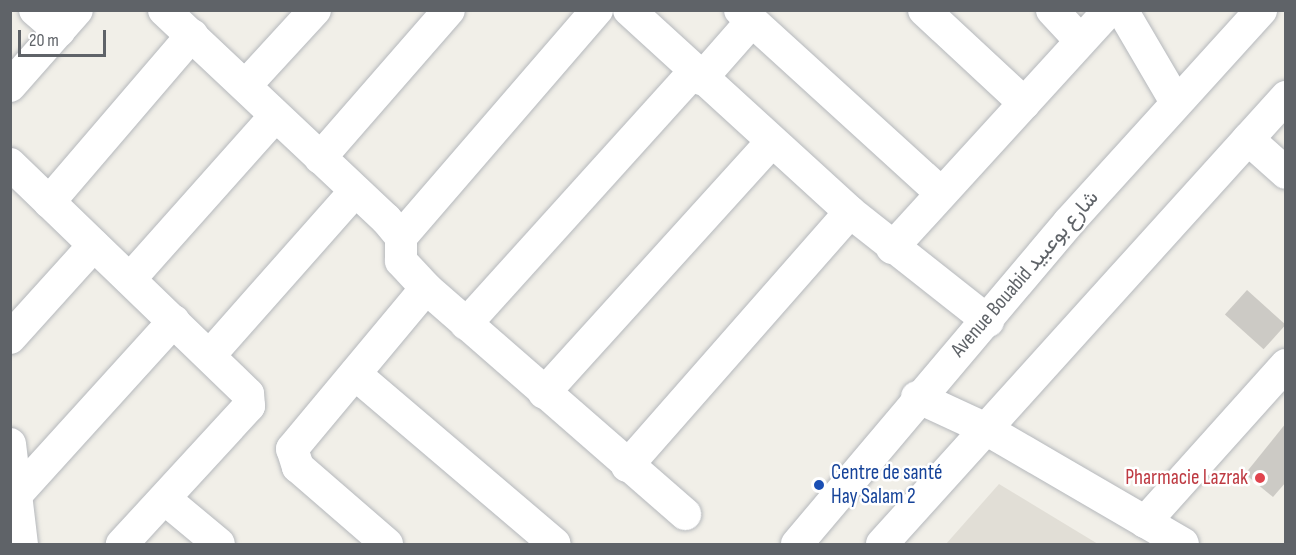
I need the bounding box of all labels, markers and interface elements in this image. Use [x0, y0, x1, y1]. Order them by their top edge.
scale bar [21, 18, 110, 56]
text: 20 m [29, 30, 59, 51]
street label: Avenue Bouabid شارع بوعبيد [946, 186, 1104, 362]
place label: Centre de santé Hay Salam 2 [831, 460, 942, 510]
place label: Pharmacie Lazrak [1125, 465, 1248, 491]
marker: Pharmacie Lazrak [1253, 471, 1267, 485]
marker: Centre de santé Hay Salam 2 [812, 478, 826, 492]

